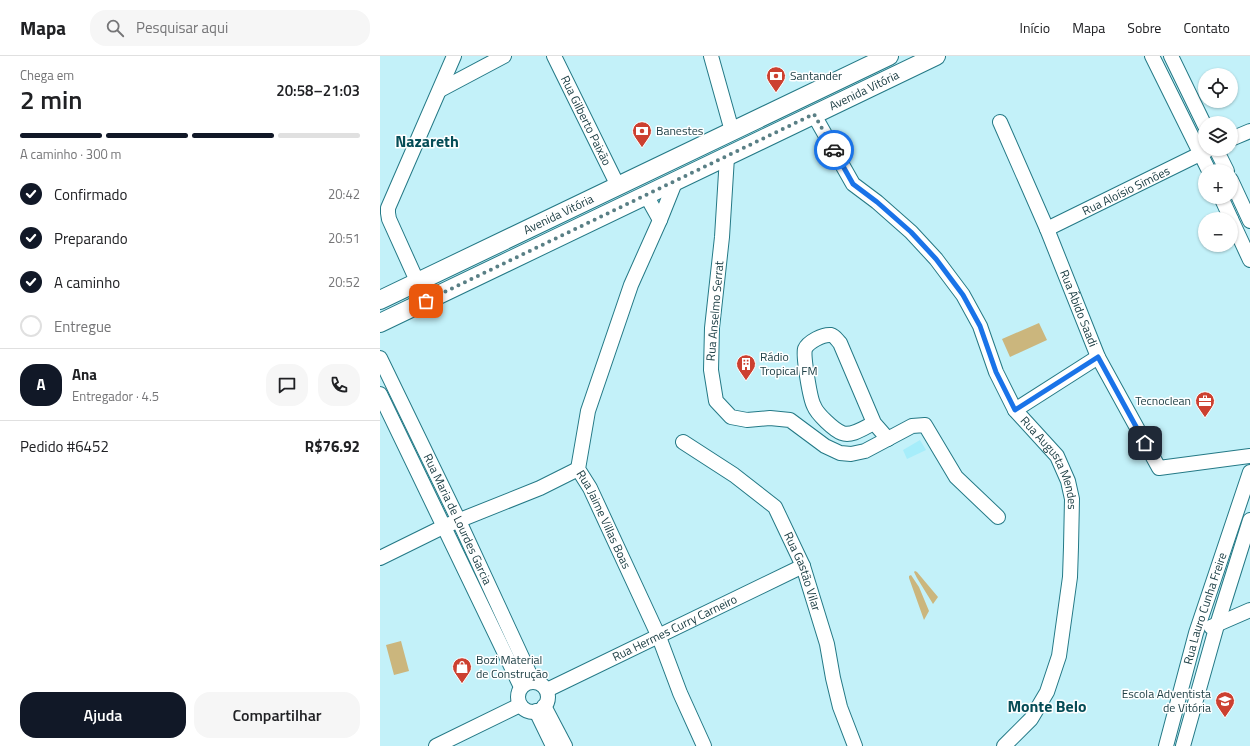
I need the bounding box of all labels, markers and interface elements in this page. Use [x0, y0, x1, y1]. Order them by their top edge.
search box [90, 10, 370, 46]
text: Mapa [20, 13, 66, 42]
text: Pesquisar aqui [136, 16, 228, 39]
icon: search [104, 17, 126, 39]
text: Início [1020, 17, 1050, 38]
text: Mapa [1072, 17, 1105, 38]
text: Sobre [1127, 17, 1161, 38]
text: Contato [1183, 17, 1230, 38]
text: Chega em [20, 65, 74, 85]
bank icon: Santander [765, 65, 787, 93]
street label: Avenida Vitória [826, 65, 902, 115]
place label: Santander [790, 66, 842, 85]
map controls [1198, 68, 1238, 252]
button: locate [1198, 68, 1238, 108]
street label: Rua Gilberto Paixão [556, 72, 617, 169]
text: 20:58–21:03 [276, 79, 360, 102]
text: 2 min [20, 80, 83, 119]
button: layers [1198, 116, 1238, 156]
bank icon: Banestes [631, 120, 653, 148]
place label: Banestes [656, 121, 704, 140]
district label: Nazareth [395, 129, 459, 153]
courier [814, 130, 854, 170]
icon: car [823, 139, 845, 161]
text: A caminho · 300 m [20, 144, 121, 164]
street label: Rua Aloísio Simões [1079, 161, 1173, 220]
button: + [1198, 164, 1238, 204]
icon: check [20, 183, 42, 205]
text: Confirmado [54, 183, 127, 206]
text: 20:42 [328, 184, 360, 204]
street label: Avenida Vitória [520, 189, 597, 239]
button: − [1198, 212, 1238, 252]
icon: check [20, 227, 42, 249]
text: Preparando [54, 227, 128, 250]
text: 20:51 [328, 228, 360, 248]
street label: Rua Anselmo Serrat [701, 259, 728, 362]
street label: Rua Ábido Saadi [1055, 267, 1103, 349]
icon: check [20, 271, 42, 293]
text: A caminho [54, 271, 120, 294]
text: 20:52 [328, 272, 360, 292]
pin [409, 284, 443, 318]
icon: bag [415, 290, 437, 312]
text: Entregue [54, 315, 111, 338]
place label: Rádio Tropical FM [760, 347, 818, 380]
building icon: Rádio Tropical FM [735, 353, 757, 381]
text: Ana [72, 363, 97, 386]
button: chat [266, 364, 308, 406]
button: phone [318, 364, 360, 406]
text: A [36, 373, 46, 396]
text: Entregador · 4.5 [72, 386, 159, 406]
office icon: Tecnoclean [1194, 390, 1216, 418]
place label: Tecnoclean [1135, 391, 1191, 410]
street label: Rua Augusta Mendes [1016, 412, 1082, 510]
pin [1128, 426, 1162, 460]
icon: home [1134, 432, 1156, 454]
text: Pedido #6452 [20, 435, 109, 458]
text: R$76.92 [305, 435, 360, 458]
street label: Rua Maria de Lourdes Garcia [419, 450, 497, 588]
street label: Rua Jaime Villas Boas [572, 466, 636, 572]
street label: Rua Gastão Vilar [779, 529, 826, 613]
street label: Rua Lauro Cunha Freire [1178, 550, 1231, 667]
street label: Rua Hermes Curry Carneiro [609, 589, 740, 666]
place label: Bozi Material de Construção [476, 650, 548, 683]
shop icon: Bozi Material de Construção [451, 656, 473, 684]
place label: Escola Adventista de Vitória [1122, 684, 1211, 717]
school or university icon: Escola Adventista de Vitória [1214, 690, 1236, 718]
button: Ajuda [20, 692, 186, 738]
button: Compartilhar [194, 692, 360, 738]
district label: Monte Belo [1007, 694, 1087, 718]

